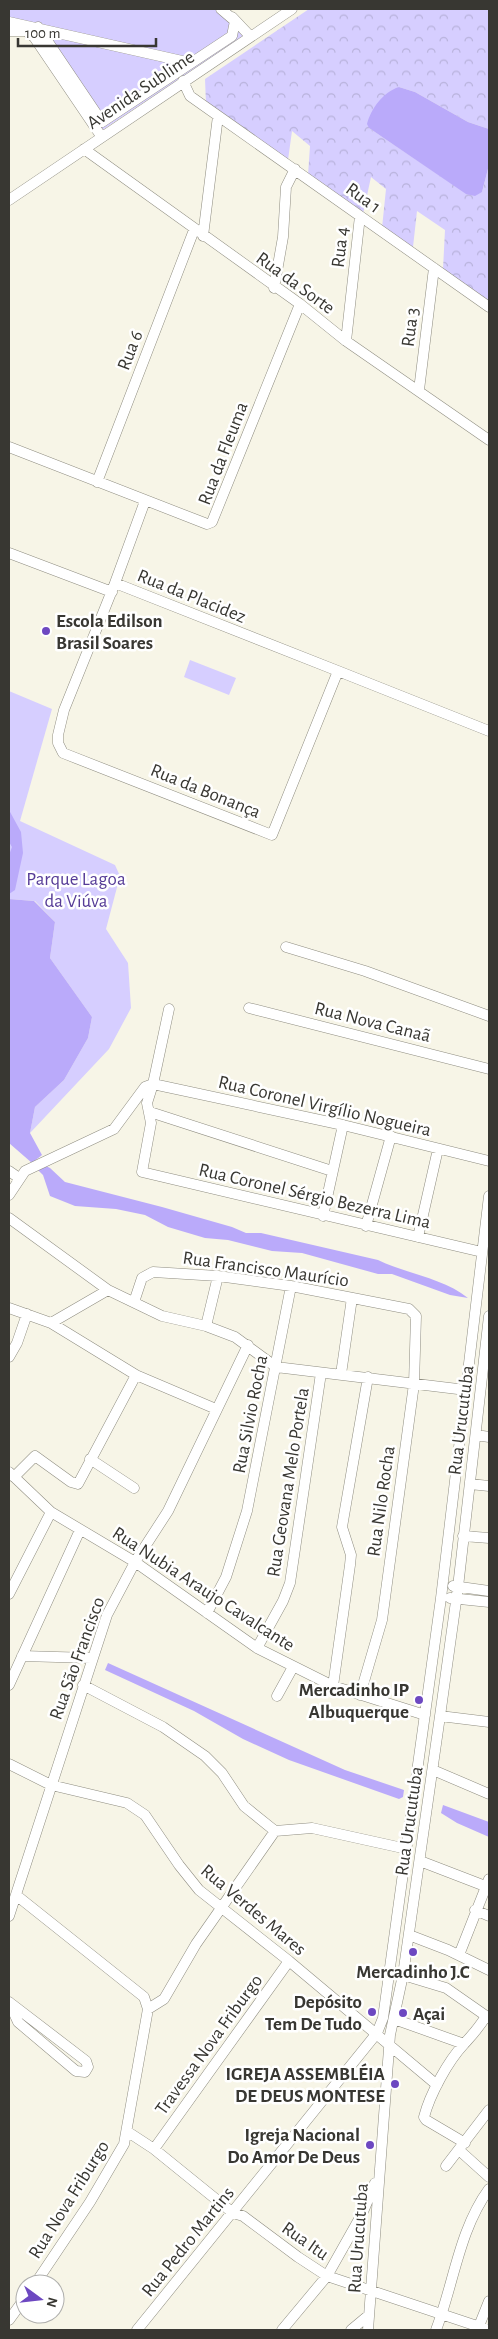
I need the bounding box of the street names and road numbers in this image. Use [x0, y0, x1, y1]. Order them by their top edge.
street label: Avenida Sublime [84, 47, 198, 133]
street label: Rua 1 [342, 179, 384, 217]
street label: Rua 4 [329, 226, 352, 269]
street label: Rua da Sorte [252, 249, 338, 318]
street label: Rua 3 [399, 306, 422, 348]
street label: Rua 6 [114, 328, 147, 373]
street label: Rua da Fleuma [195, 399, 252, 508]
street label: Rua da Placidez [134, 566, 249, 627]
street label: Rua da Bonança [148, 761, 263, 822]
street label: Rua Nova Canaã [313, 999, 433, 1046]
street label: Rua Coronel Virgílio Nogueira [216, 1073, 433, 1140]
street label: Rua Coronel Sérgio Bezerra Lima [197, 1160, 433, 1232]
street label: Rua Francisco Maurício [182, 1248, 350, 1291]
street label: Rua Silvio Rocha [230, 1353, 271, 1475]
street label: Rua Urucutuba [445, 1364, 478, 1476]
street label: Rua Geovana Melo Portela [264, 1386, 313, 1578]
street label: Rua Nilo Rocha [364, 1444, 399, 1558]
street label: Rua Nubia Araujo Cavalcante [109, 1523, 298, 1655]
street label: Rua São Francisco [46, 1595, 108, 1722]
street label: Rua Urucutuba [392, 1765, 427, 1877]
street label: Rua Verdes Mares [197, 1861, 309, 1959]
street label: Travessa Nova Friburgo [152, 1971, 266, 2119]
street label: Rua Nova Friburgo [25, 2137, 113, 2262]
street label: Rua Urucutuba [345, 2182, 372, 2294]
street label: Rua Pedro Martins [138, 2183, 238, 2300]
street label: Rua Itu [278, 2218, 332, 2264]

